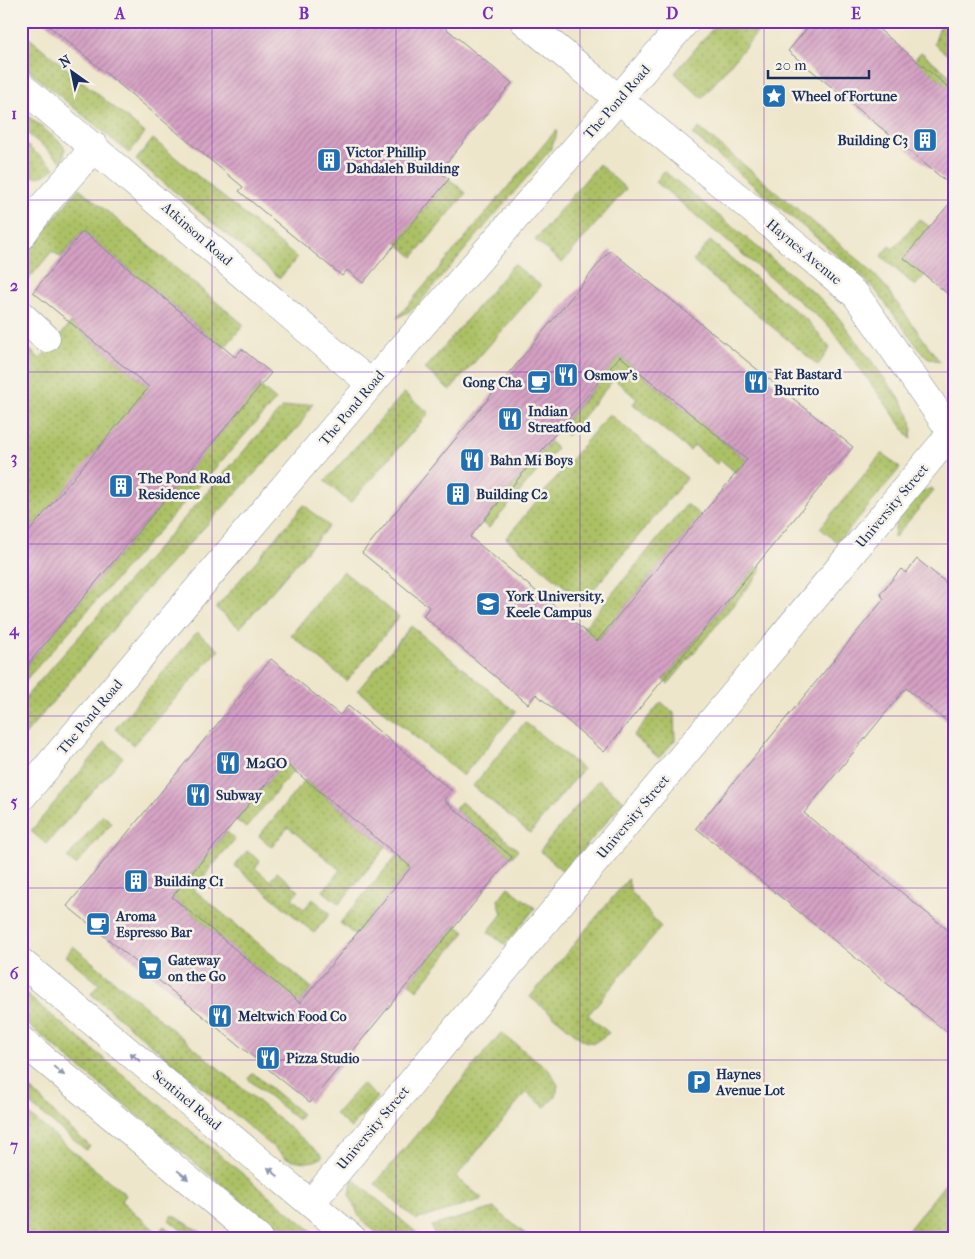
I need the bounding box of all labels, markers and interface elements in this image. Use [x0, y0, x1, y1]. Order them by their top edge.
text: A [114, 4, 126, 23]
text: B [299, 4, 309, 23]
text: C [483, 4, 494, 23]
text: D [666, 4, 678, 23]
text: E [851, 4, 861, 23]
north arrow [48, 48, 98, 98]
scale bar [768, 48, 869, 80]
text: N [56, 51, 75, 72]
text: 20 m [775, 56, 807, 74]
street label: The Pond Road [580, 61, 654, 142]
place icon: Wheel of Fortune [761, 83, 787, 109]
place label: Wheel of Fortune [791, 88, 897, 105]
text: 1 [11, 104, 17, 123]
building icon: Building C3 [912, 127, 938, 153]
place label: Building C3 [838, 132, 908, 149]
place label: Victor Phillip Dahdaleh Building [345, 144, 459, 177]
building icon: Victor Phillip Dahdaleh Building [316, 147, 342, 173]
street label: Atkinson Road [157, 198, 236, 269]
street label: Haynes Avenue [763, 216, 845, 288]
text: 2 [10, 276, 18, 295]
restaurant icon: Osmow's [553, 362, 579, 388]
place label: Fat Bastard Burrito [773, 366, 843, 399]
street label: The Pond Road [316, 367, 388, 449]
place label: Osmow's [584, 367, 638, 384]
cafe icon: Gong Cha [526, 369, 552, 395]
restaurant icon: Fat Bastard Burrito [743, 369, 769, 395]
place label: Gong Cha [463, 374, 523, 391]
place label: Indian Streatfood [528, 403, 592, 436]
restaurant icon: Indian Streatfood [497, 406, 523, 432]
restaurant icon: Bahn Mi Boys [459, 447, 485, 473]
text: 3 [11, 448, 17, 468]
place label: Bahn Mi Boys [490, 452, 574, 469]
street label: University Street [852, 461, 932, 551]
place label: The Pond Road Residence [137, 470, 232, 503]
building icon: The Pond Road Residence [108, 473, 134, 499]
building icon: Building C2 [445, 481, 471, 507]
place label: Building C2 [476, 486, 548, 503]
place label: York University, Keele Campus [505, 588, 604, 621]
school or university icon: York University, Keele Campus [475, 591, 501, 617]
text: 4 [8, 620, 20, 640]
street label: The Pond Road [54, 676, 126, 758]
restaurant icon: M2GO [215, 750, 241, 776]
place label: M2GO [245, 755, 287, 772]
street label: University Street [593, 772, 673, 862]
restaurant icon: Subway [185, 782, 211, 808]
place label: Subway [216, 787, 264, 804]
text: 5 [11, 792, 18, 811]
building icon: Building C1 [123, 868, 149, 894]
place label: Building C1 [154, 873, 224, 890]
place label: Aroma Espresso Bar [115, 908, 193, 941]
cafe icon: Aroma Espresso Bar [85, 911, 111, 937]
place label: Gateway on the Go [168, 952, 226, 985]
supermarket icon: Gateway on the Go [137, 955, 163, 981]
text: 6 [10, 964, 19, 983]
restaurant icon: Meltwich Food Co [207, 1003, 233, 1029]
place label: Meltwich Food Co [237, 1008, 347, 1025]
restaurant icon: Pizza Studio [255, 1045, 281, 1071]
place label: Pizza Studio [286, 1050, 359, 1067]
one-way arrow [128, 1051, 141, 1062]
one-way arrow [52, 1065, 64, 1077]
street label: Sentinel Road [149, 1066, 225, 1134]
place label: Haynes Avenue Lot [715, 1066, 786, 1099]
parking icon: Haynes Avenue Lot [686, 1069, 712, 1095]
street label: University Street [333, 1083, 413, 1173]
text: 7 [9, 1136, 18, 1155]
one-way arrow [267, 1167, 279, 1178]
one-way arrow [177, 1170, 190, 1181]

